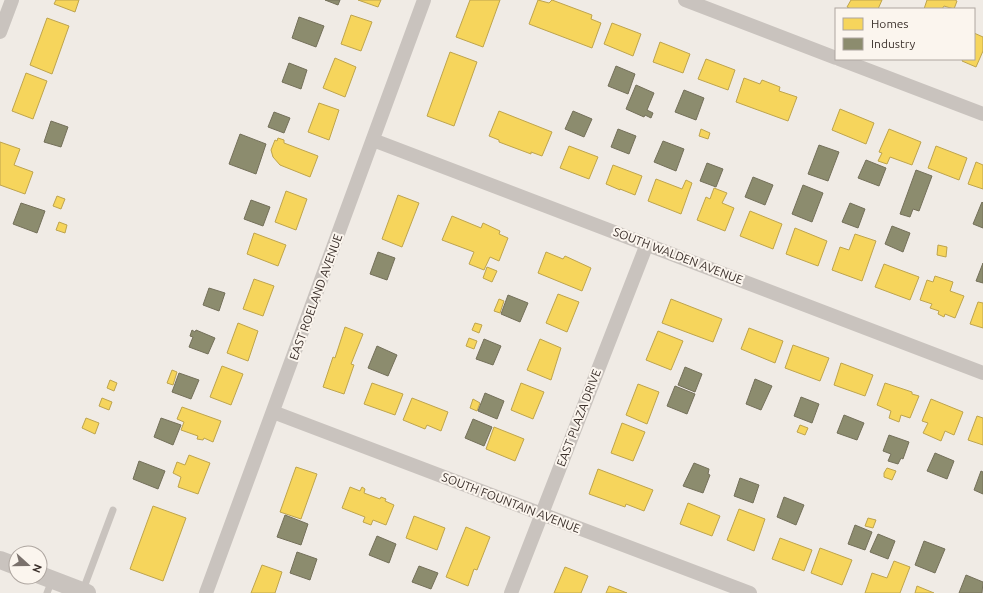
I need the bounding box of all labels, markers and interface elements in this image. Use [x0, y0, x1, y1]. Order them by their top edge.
legend [835, 8, 975, 60]
text: Homes [871, 17, 909, 30]
text: Industry [871, 37, 916, 50]
street label: SOUTH WALDEN AVENUE [611, 225, 745, 286]
street label: EAST ROELAND AVENUE [287, 232, 344, 362]
street label: EAST PLAZA DRIVE [554, 367, 603, 468]
street label: SOUTH FOUNTAIN AVENUE [440, 470, 582, 535]
north arrow [8, 545, 48, 585]
text: N [30, 563, 44, 575]

